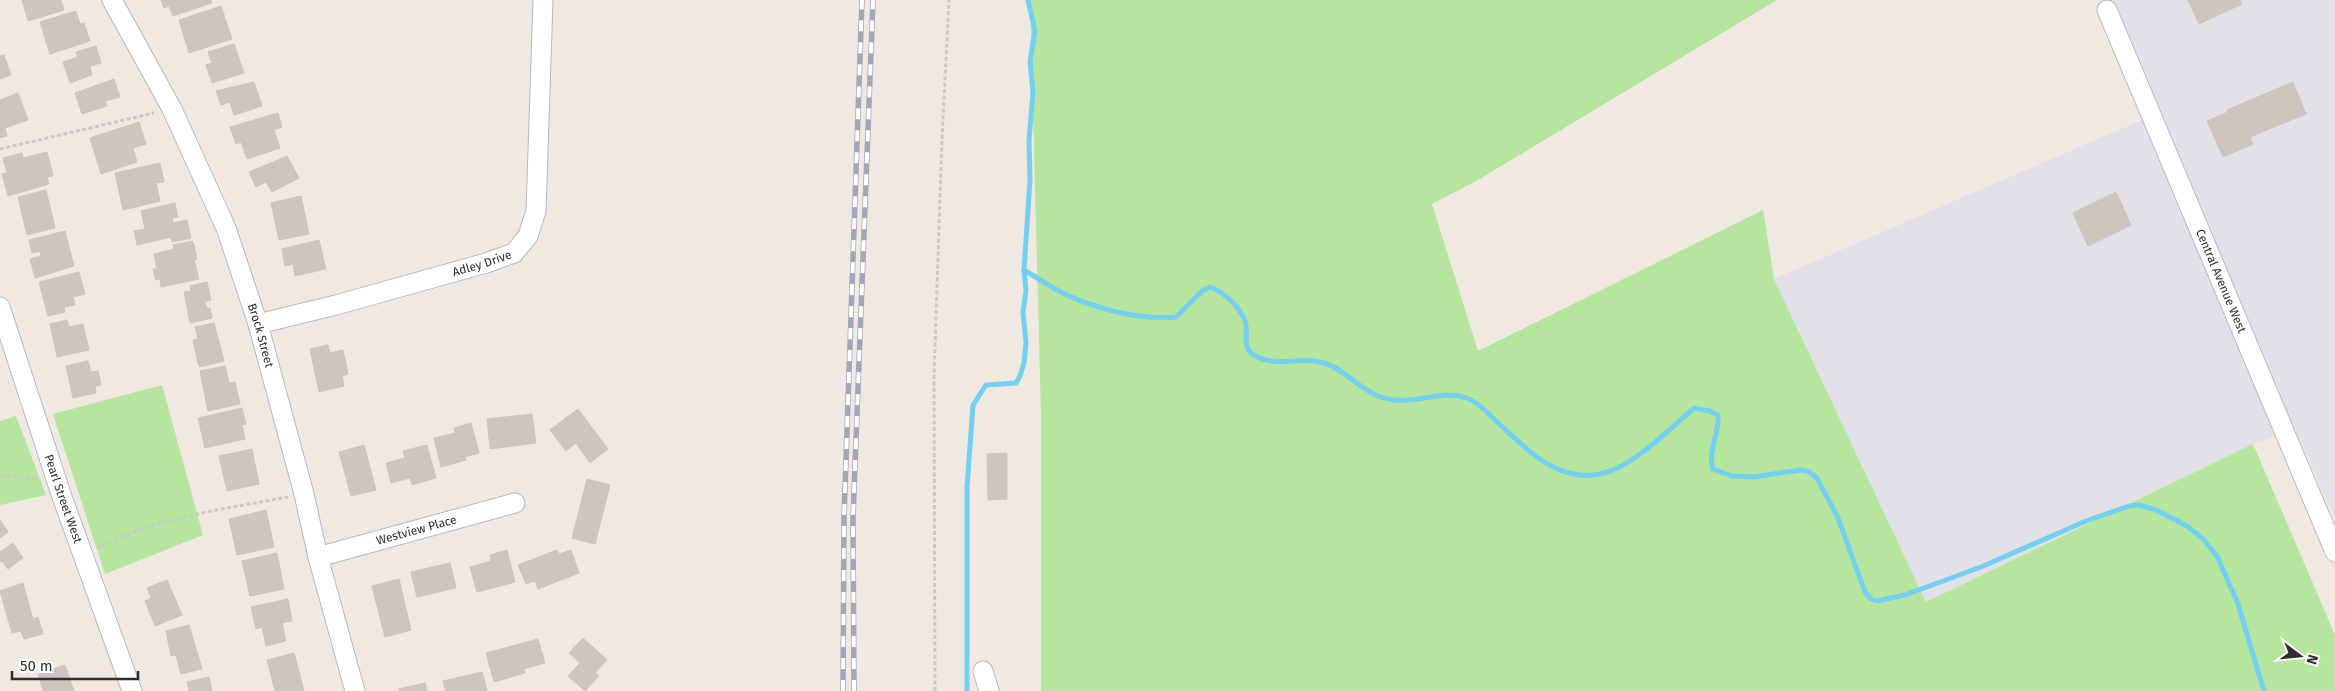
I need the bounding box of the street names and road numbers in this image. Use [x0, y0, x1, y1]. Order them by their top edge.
street label: Central Avenue West [2193, 227, 2249, 336]
street label: Adley Drive [451, 247, 513, 279]
street label: Brock Street [245, 301, 277, 370]
street label: Pearl Street West [42, 453, 85, 546]
street label: Westview Place [375, 512, 458, 548]

